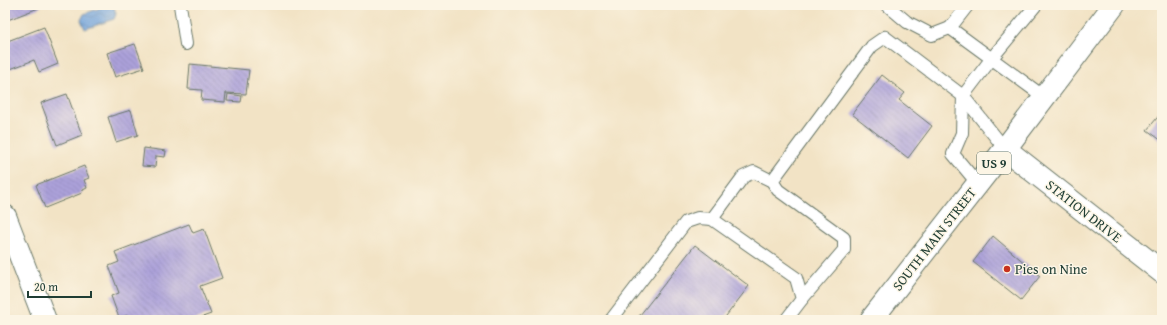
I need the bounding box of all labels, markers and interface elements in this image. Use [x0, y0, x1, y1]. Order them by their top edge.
road number: US 9 [977, 152, 1011, 174]
street label: STATION DRIVE [1042, 175, 1126, 247]
street label: SOUTH MAIN STREET [887, 183, 981, 295]
place label: Pies on Nine [1015, 259, 1088, 279]
marker: Pies on Nine [1002, 264, 1012, 274]
scale bar [28, 273, 91, 299]
text: 20 m [34, 278, 58, 295]

